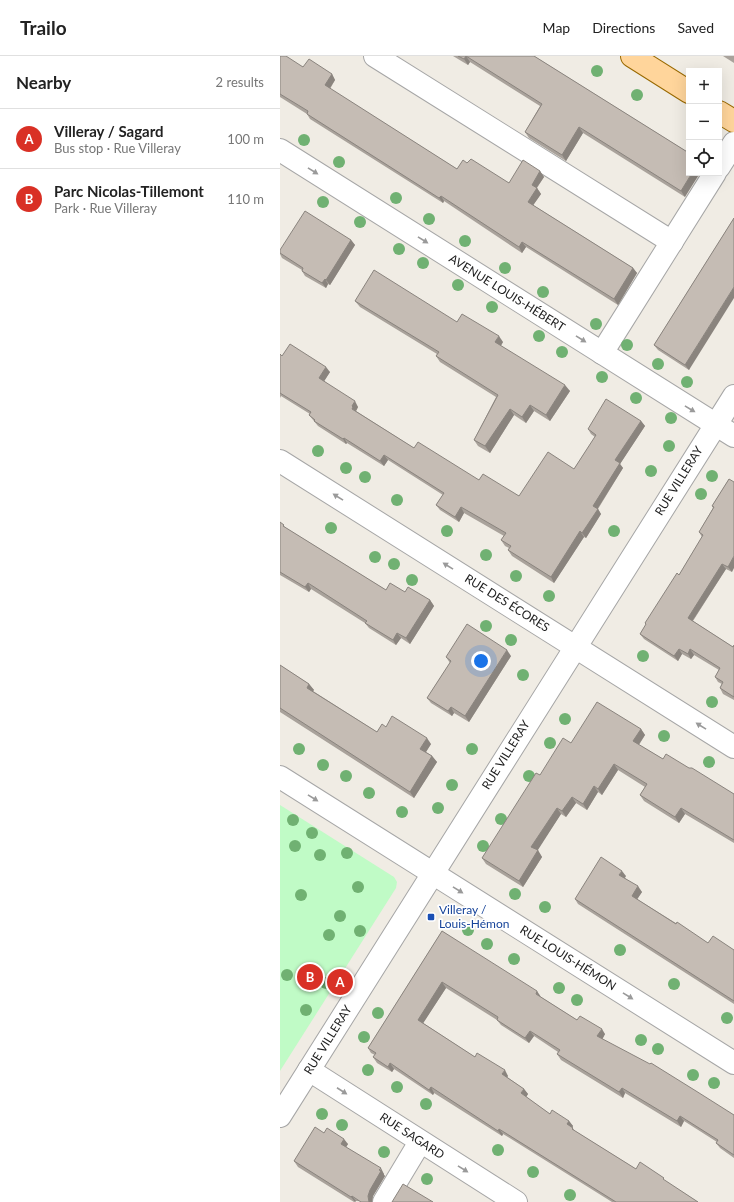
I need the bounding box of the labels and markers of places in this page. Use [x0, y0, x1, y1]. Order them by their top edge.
place label: Villeray / Louis-Hémon [439, 902, 509, 931]
marker: Villeray / Louis-Hémon [426, 912, 436, 922]
pin: B [297, 962, 323, 992]
pin: A [327, 967, 353, 997]

